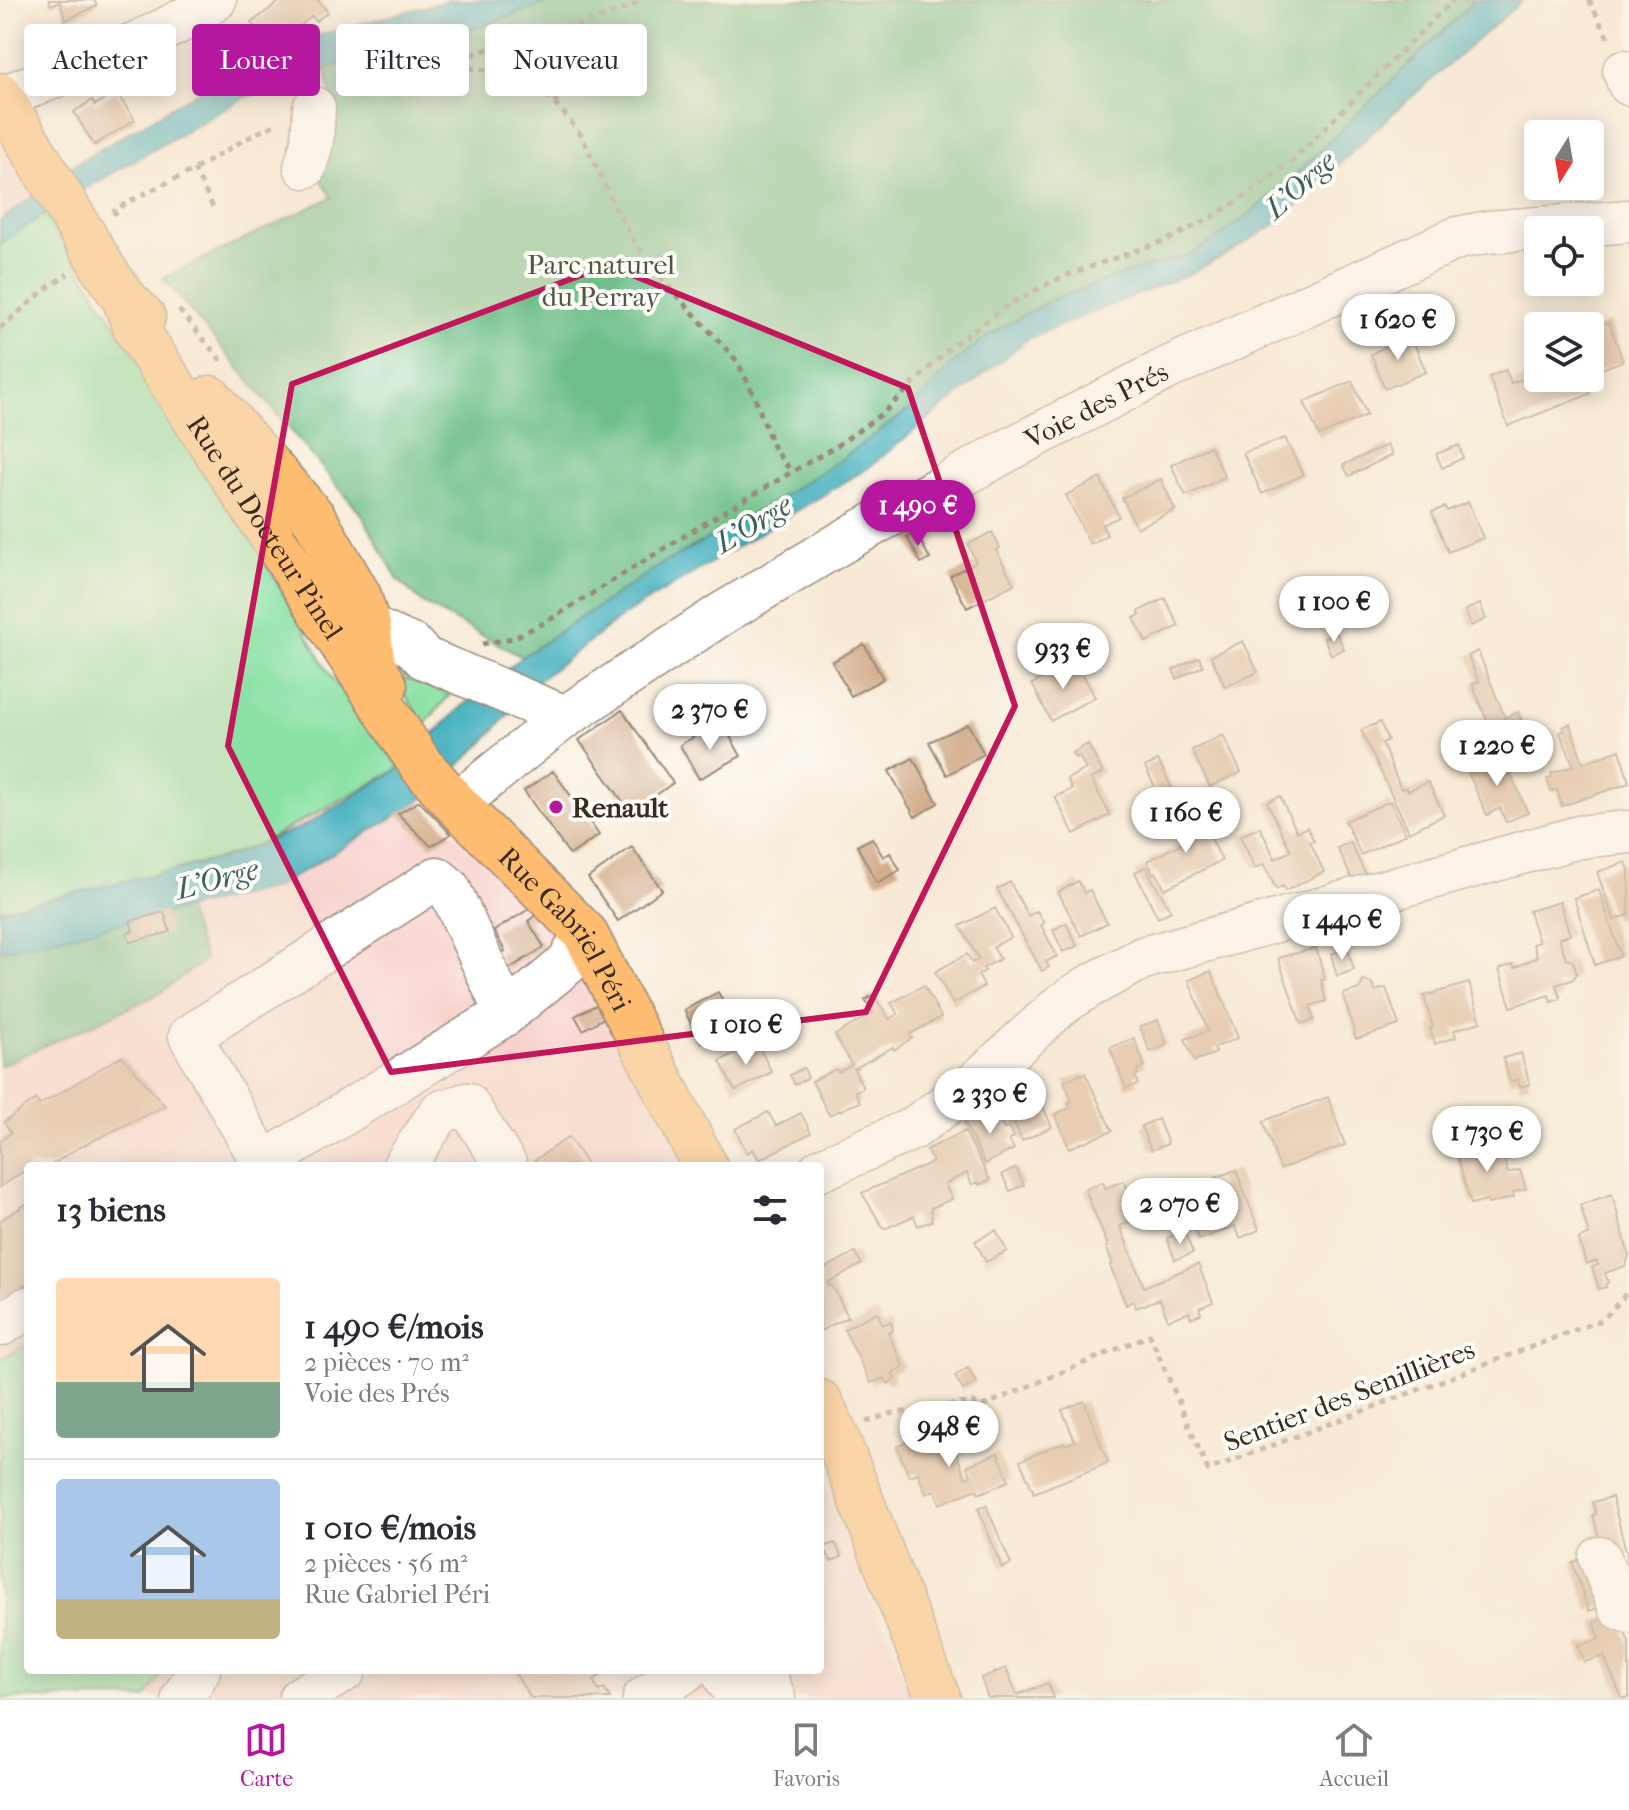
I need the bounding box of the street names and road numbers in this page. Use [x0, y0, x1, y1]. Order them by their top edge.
street label: Voie des Prés [1018, 355, 1174, 456]
street label: Rue du Docteur Pinel [180, 409, 350, 646]
street label: Rue Gabriel Péri [491, 840, 638, 1017]
street label: Sentier des Senillières [1219, 1332, 1479, 1459]

